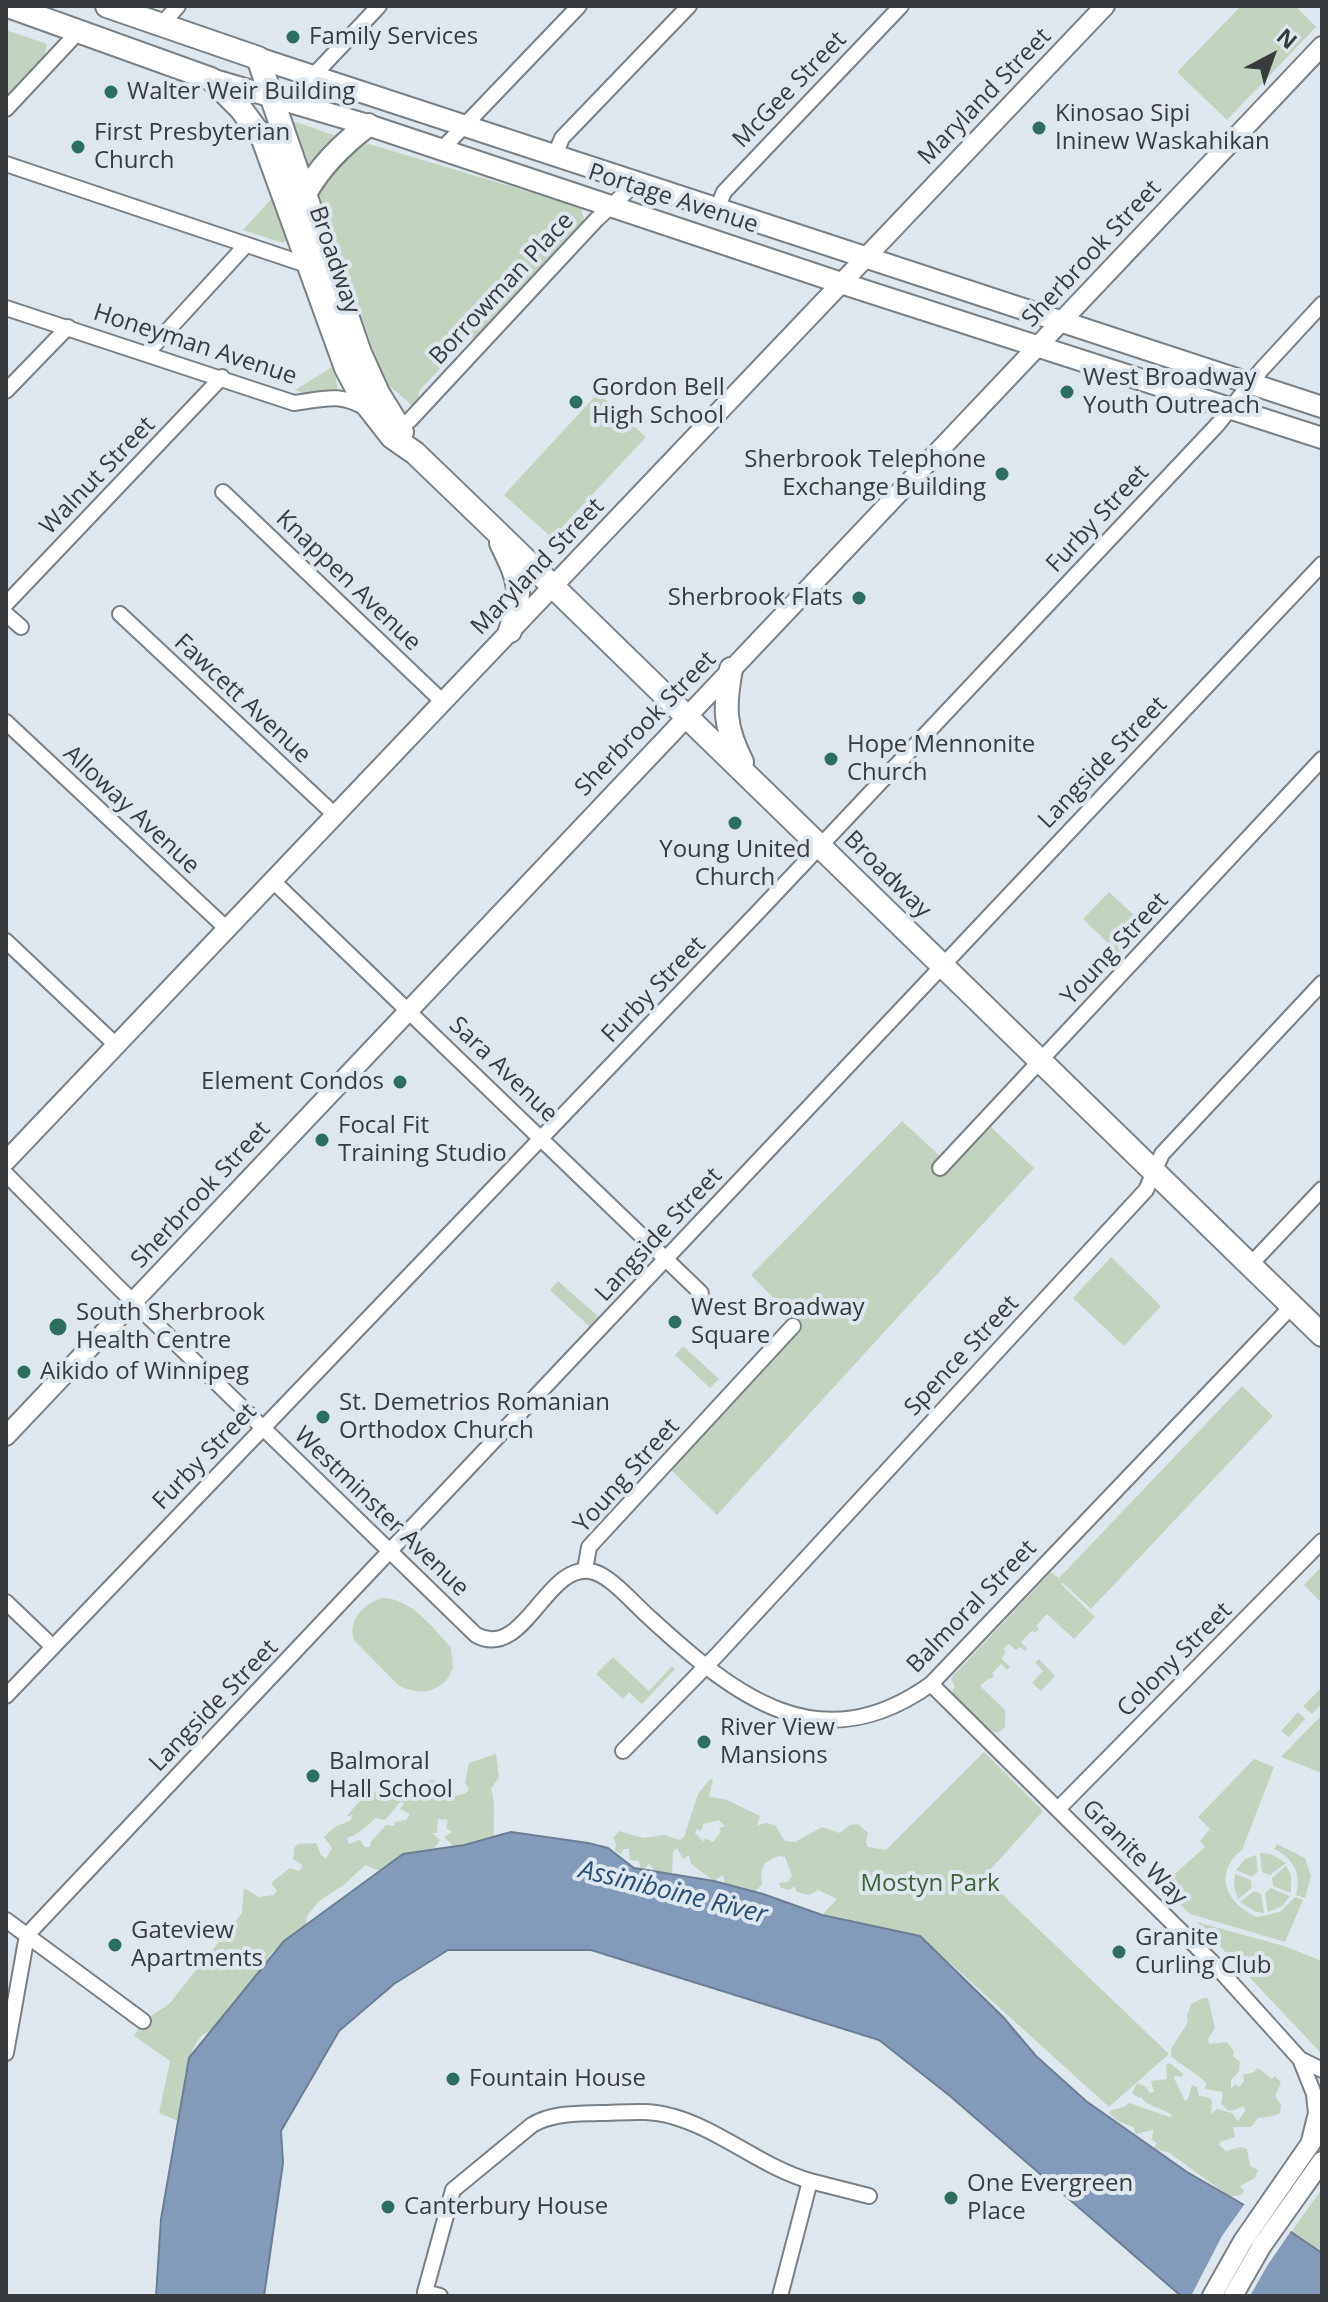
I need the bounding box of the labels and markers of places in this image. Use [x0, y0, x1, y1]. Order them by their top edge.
place label: Family Services [309, 23, 478, 51]
marker: Family Services [284, 28, 302, 46]
place label: Walter Weir Building [127, 78, 355, 106]
marker: Walter Weir Building [102, 83, 120, 101]
place label: Kinosao Sipi Ininew Waskahikan [1055, 100, 1270, 156]
place label: First Presbyterian Church [94, 119, 290, 175]
marker: Kinosao Sipi Ininew Waskahikan [1030, 119, 1048, 137]
marker: First Presbyterian Church [69, 138, 87, 156]
place label: West Broadway Youth Outreach [1083, 364, 1260, 420]
place label: Gordon Bell High School [592, 374, 725, 430]
marker: West Broadway Youth Outreach [1058, 383, 1076, 401]
marker: Gordon Bell High School [567, 393, 585, 411]
place label: Sherbrook Telephone Exchange Building [744, 446, 986, 502]
marker: Sherbrook Telephone Exchange Building [993, 465, 1011, 483]
place label: Sherbrook Flats [668, 584, 843, 612]
marker: Sherbrook Flats [850, 589, 868, 607]
place label: Hope Mennonite Church [847, 731, 1035, 787]
marker: Hope Mennonite Church [822, 750, 840, 768]
marker: Young United Church [726, 814, 744, 832]
place label: Young United Church [659, 836, 811, 892]
place label: Element Condos [201, 1068, 384, 1096]
marker: Element Condos [391, 1073, 409, 1091]
place label: Focal Fit Training Studio [338, 1112, 507, 1168]
marker: Focal Fit Training Studio [313, 1131, 331, 1149]
place label: West Broadway Square [691, 1294, 865, 1350]
place label: South Sherbrook Health Centre [76, 1299, 265, 1355]
marker: West Broadway Square [666, 1313, 684, 1331]
marker: South Sherbrook Health Centre [47, 1316, 69, 1338]
place label: Aikido of Winnipeg [40, 1358, 249, 1386]
marker: Aikido of Winnipeg [15, 1363, 33, 1381]
place label: St. Demetrios Romanian Orthodox Church [339, 1389, 610, 1445]
marker: St. Demetrios Romanian Orthodox Church [314, 1408, 332, 1426]
place label: River View Mansions [720, 1714, 835, 1770]
marker: River View Mansions [695, 1733, 713, 1751]
place label: Balmoral Hall School [329, 1748, 453, 1804]
marker: Balmoral Hall School [304, 1767, 322, 1785]
place label: Gateview Apartments [131, 1917, 263, 1973]
place label: Granite Curling Club [1135, 1924, 1271, 1980]
marker: Gateview Apartments [106, 1936, 124, 1954]
marker: Granite Curling Club [1110, 1943, 1128, 1961]
place label: Fountain House [469, 2065, 646, 2093]
marker: Fountain House [444, 2070, 462, 2088]
place label: One Evergreen Place [967, 2170, 1133, 2226]
marker: One Evergreen Place [942, 2189, 960, 2207]
place label: Canterbury House [404, 2193, 608, 2221]
marker: Canterbury House [379, 2198, 397, 2216]

